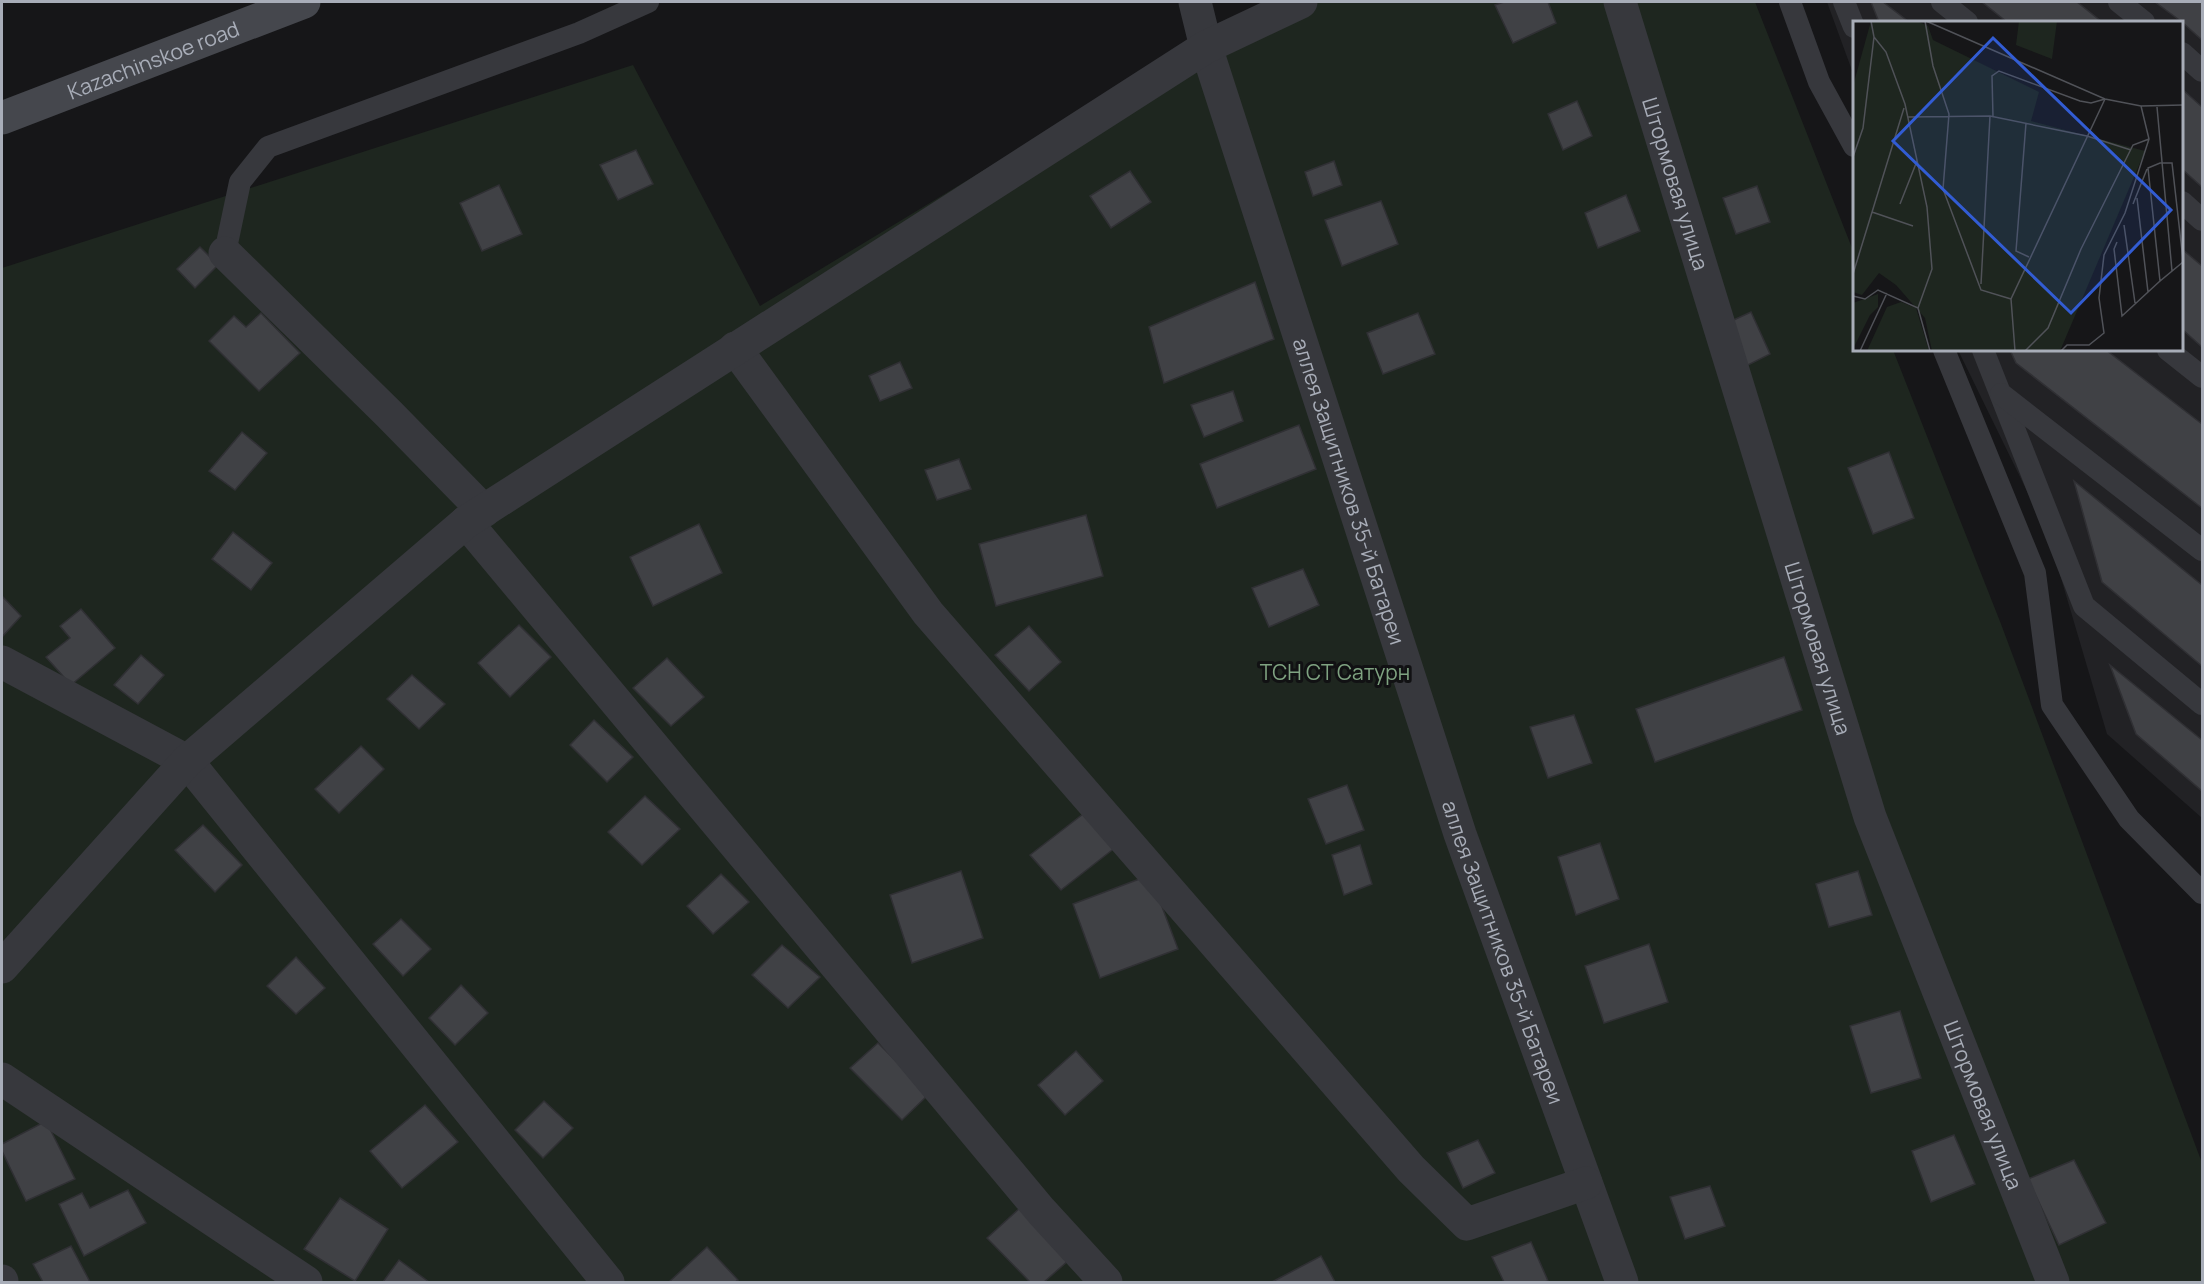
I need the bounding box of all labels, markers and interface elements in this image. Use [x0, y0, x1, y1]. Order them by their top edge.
street label: Kazachinskoe road [63, 14, 243, 106]
inset map [1853, 21, 2183, 351]
street label: Штормовая улица [1636, 94, 1715, 274]
street label: аллея Защитников 35-й Батареи [1287, 334, 1412, 648]
street label: Штормовая улица [1779, 558, 1858, 738]
park label: ТСН СТ Сатурн [1260, 658, 1410, 686]
street label: аллея Защитников 35-й Батареи [1436, 797, 1570, 1108]
street label: Штормовая улица [1937, 1016, 2029, 1194]

